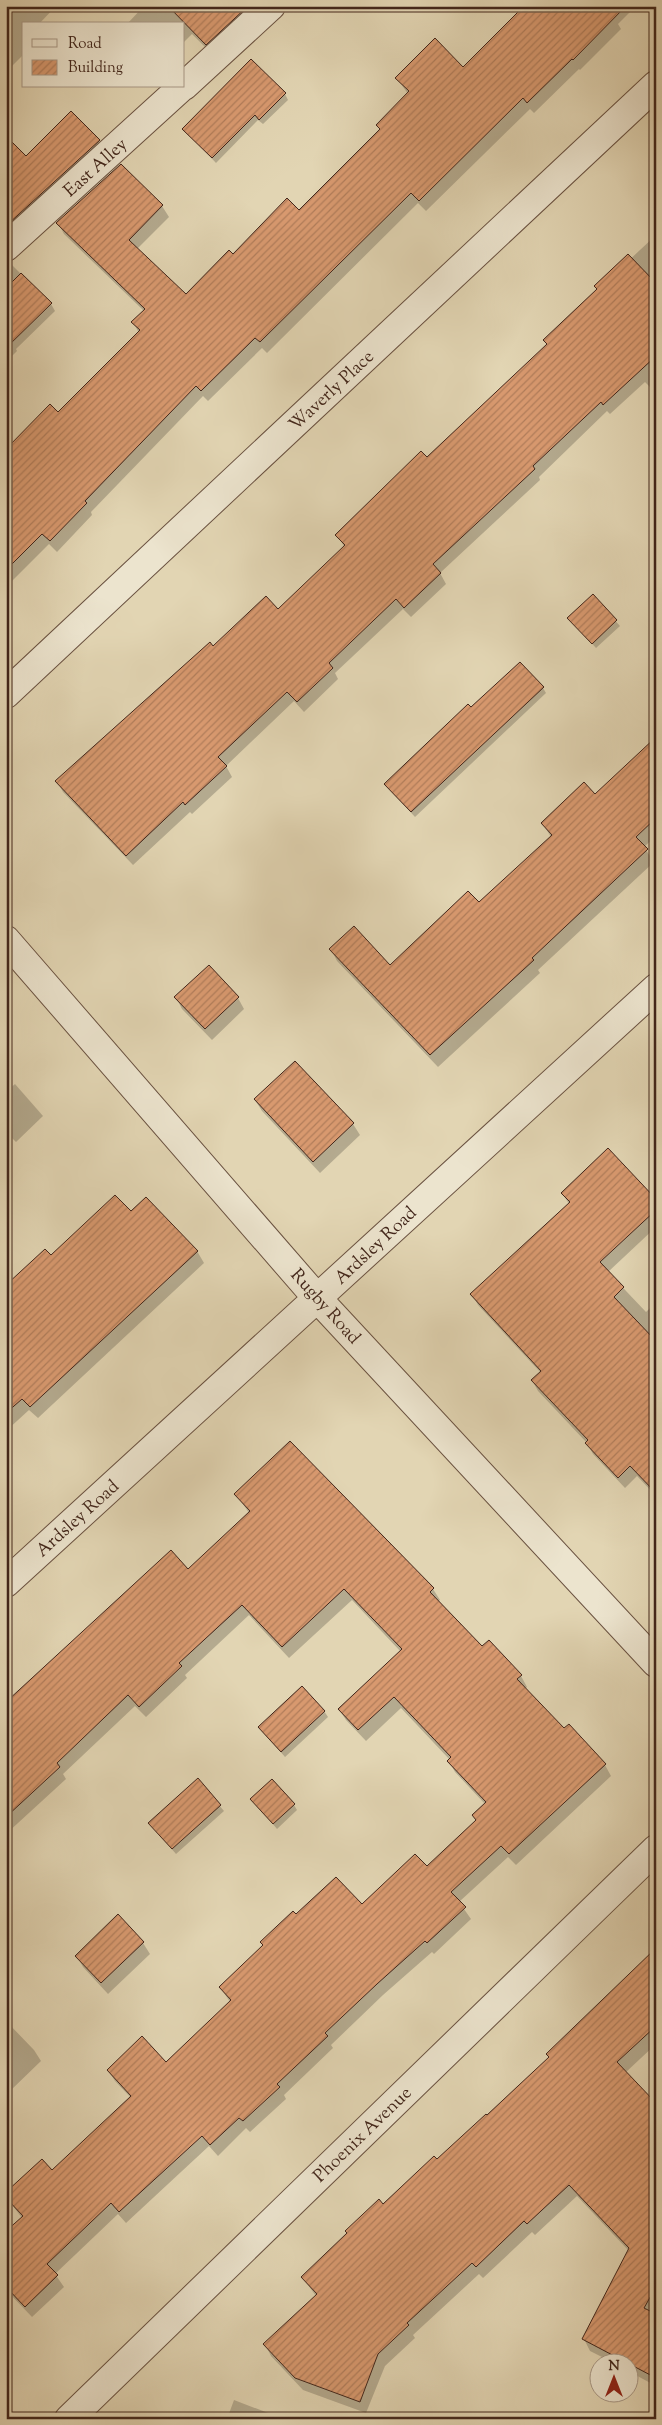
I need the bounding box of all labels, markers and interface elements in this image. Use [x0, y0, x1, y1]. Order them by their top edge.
legend [22, 22, 185, 88]
text: Road [68, 34, 102, 55]
text: Building [68, 58, 123, 79]
street label: East Alley [59, 133, 134, 204]
street label: Waverly Place [284, 345, 381, 438]
street label: Ardsley Road [329, 1201, 423, 1292]
street label: Rugby Road [283, 1264, 366, 1351]
street label: Ardsley Road [31, 1475, 126, 1564]
street label: Phoenix Avenue [308, 2082, 419, 2189]
north arrow [590, 2352, 640, 2402]
text: N [608, 2357, 620, 2377]

